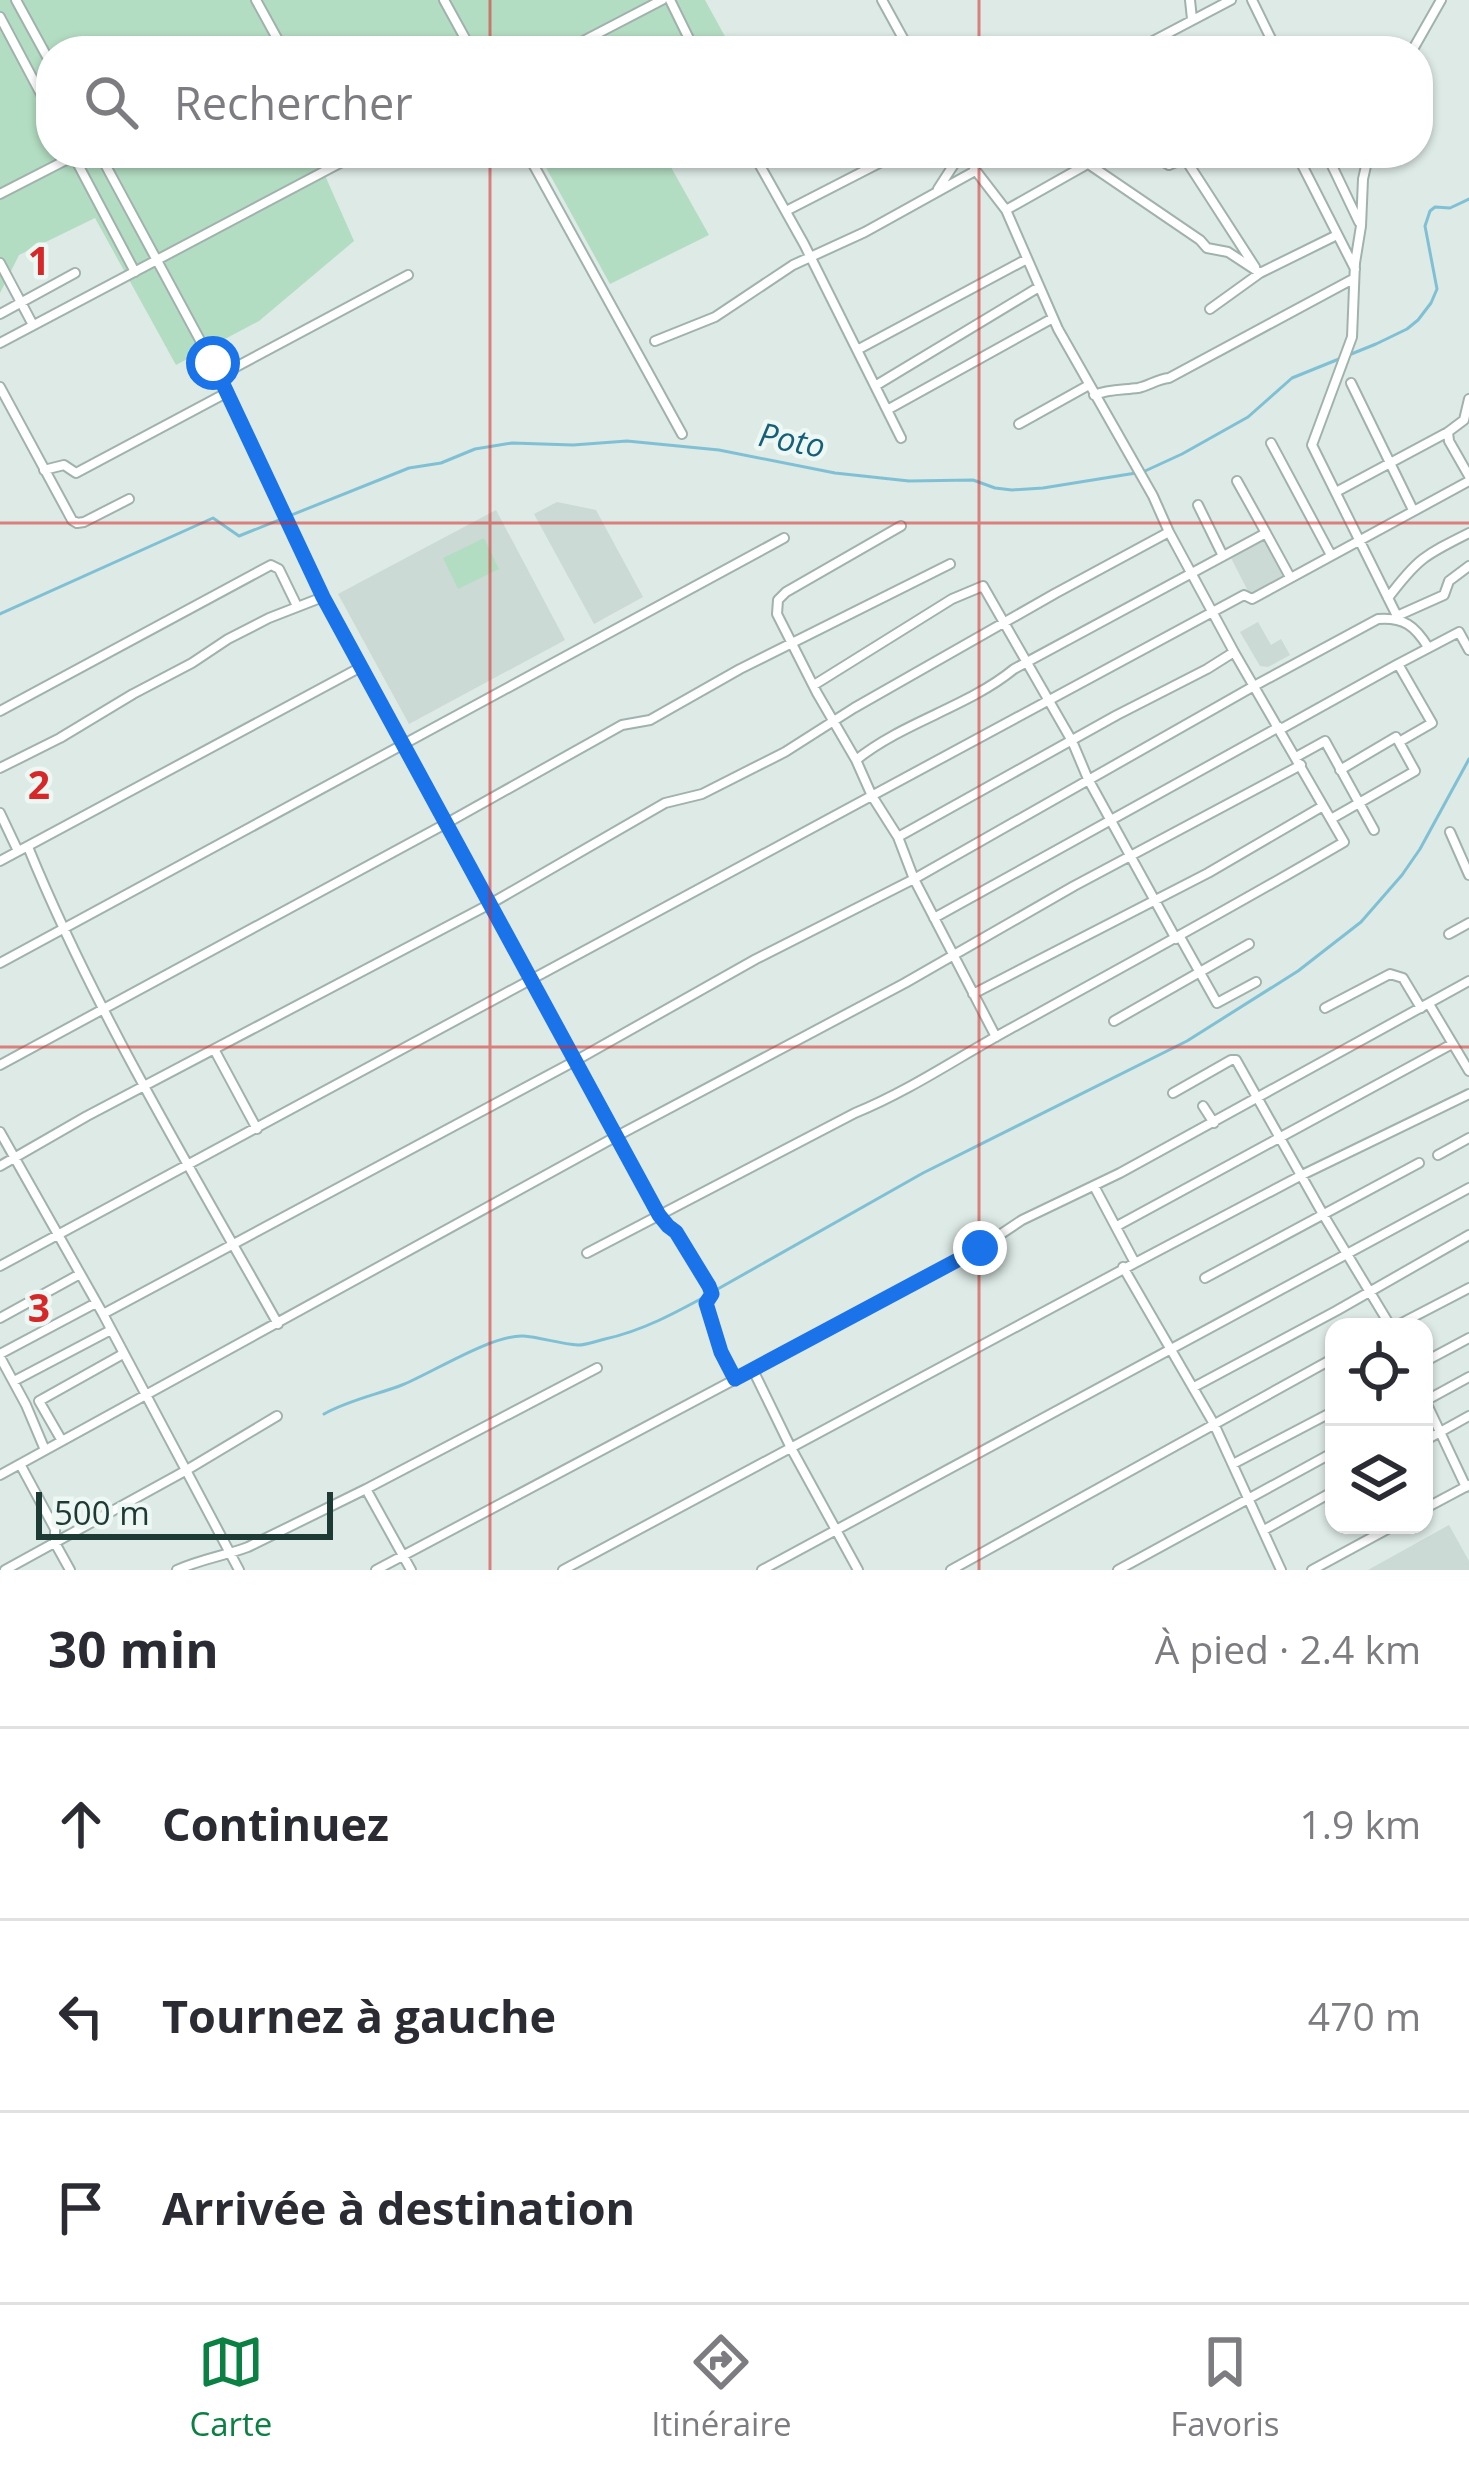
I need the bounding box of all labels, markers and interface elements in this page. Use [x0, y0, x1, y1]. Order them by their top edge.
search box [36, 36, 1433, 168]
icon: search [78, 69, 144, 135]
text: Rechercher [174, 72, 413, 133]
text: 1 [28, 233, 50, 286]
route start [186, 336, 240, 390]
water label: Poto [755, 411, 829, 468]
text: 2 [28, 757, 50, 810]
route end [953, 1221, 1007, 1275]
text: 3 [28, 1280, 50, 1333]
map controls [1325, 1318, 1433, 1534]
button: locate [1325, 1318, 1433, 1426]
button: layers [1325, 1426, 1433, 1534]
scale bar [36, 1486, 333, 1539]
text: 500 m [54, 1490, 150, 1535]
text: 30 min [48, 1613, 219, 1683]
text: À pied · 2.4 km [1155, 1622, 1421, 1675]
icon: ahead [48, 1791, 114, 1857]
text: Continuez [162, 1793, 389, 1854]
text: 1.9 km [1299, 1797, 1421, 1850]
icon: left [48, 1983, 114, 2049]
text: Tournez à gauche [162, 1985, 556, 2046]
text: 470 m [1308, 1989, 1421, 2042]
icon: arrive [48, 2175, 114, 2241]
text: Arrivée à destination [162, 2177, 635, 2238]
tab: Carte [189, 2329, 272, 2446]
tab: Itinéraire [651, 2329, 791, 2446]
tab: Favoris [1170, 2329, 1280, 2446]

